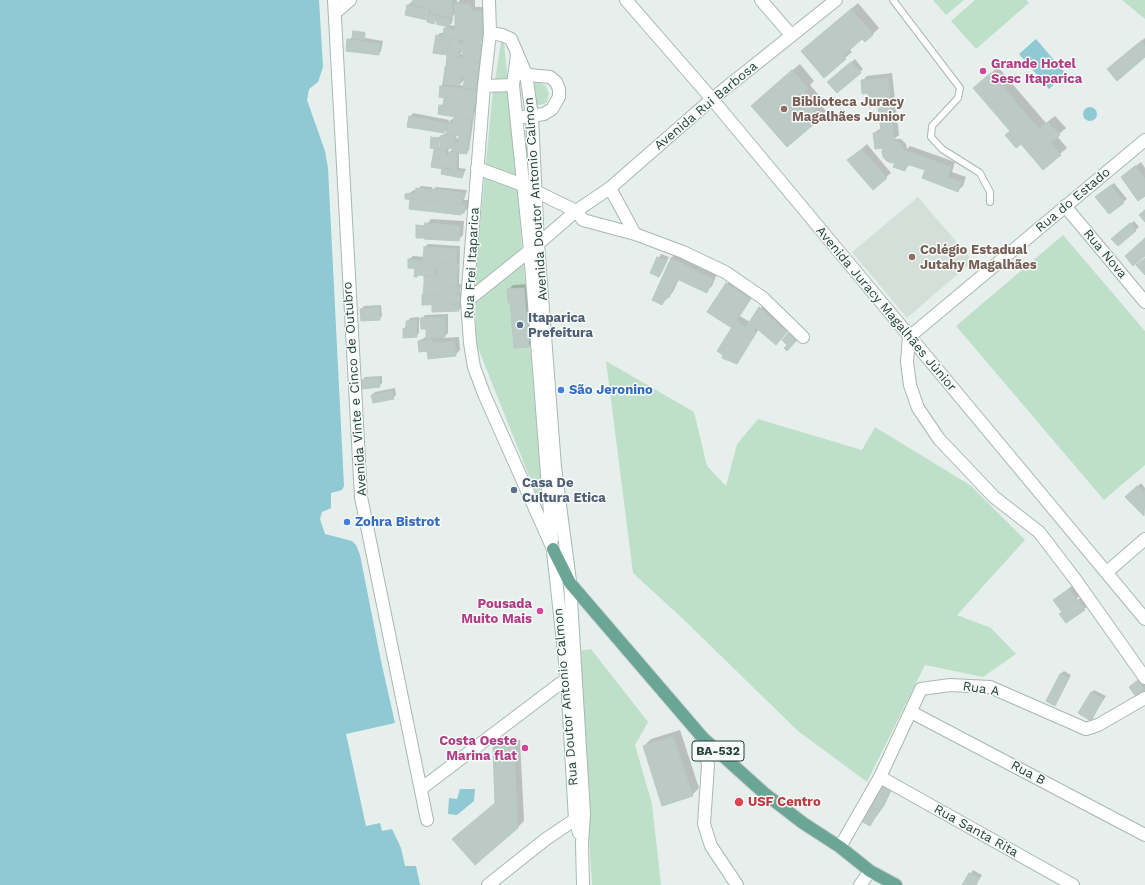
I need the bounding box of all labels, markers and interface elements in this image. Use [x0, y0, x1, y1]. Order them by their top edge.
place label: Grande Hotel Sesc Itaparica [991, 56, 1082, 87]
street label: Avenida Rui Barbosa [651, 58, 761, 154]
marker: Grande Hotel Sesc Itaparica [978, 66, 988, 76]
place label: Biblioteca Juracy Magalhães Junior [792, 94, 905, 125]
street label: Avenida Doutor Antonio Calmon [521, 97, 551, 301]
marker: Biblioteca Juracy Magalhães Junior [779, 104, 789, 114]
street label: Rua do Estado [1033, 164, 1113, 236]
street label: Rua Frei Itaparica [461, 207, 483, 319]
street label: Avenida Juracy Magalhães Júnior [812, 223, 960, 395]
street label: Rua Nova [1080, 226, 1130, 282]
place label: Colégio Estadual Jutahy Magalhães [920, 242, 1037, 273]
marker: Colégio Estadual Jutahy Magalhães [907, 252, 917, 262]
street label: Avenida Vinte e Cinco de Outubro [340, 281, 370, 497]
place label: Itaparica Prefeitura [528, 310, 593, 341]
marker: Itaparica Prefeitura [515, 320, 525, 330]
place label: São Jeronino [569, 382, 653, 398]
marker: São Jeronino [556, 385, 566, 395]
place label: Casa De Cultura Etica [522, 475, 606, 506]
marker: Casa De Cultura Etica [509, 485, 519, 495]
place label: Zohra Bistrot [355, 514, 440, 530]
marker: Zohra Bistrot [342, 517, 352, 527]
place label: Pousada Muito Mais [461, 596, 532, 627]
marker: Pousada Muito Mais [535, 606, 545, 616]
street label: Rua Doutor Antonio Calmon [550, 607, 582, 787]
street label: Rua A [962, 678, 1000, 700]
place label: Costa Oeste Marina flat [439, 733, 517, 764]
road number: BA-532 [692, 741, 744, 761]
marker: Costa Oeste Marina flat [520, 743, 530, 753]
street label: Rua B [1008, 757, 1048, 789]
place label: USF Centro [748, 794, 821, 810]
marker: USF Centro [733, 796, 745, 808]
street label: Rua Santa Rita [931, 801, 1021, 861]

